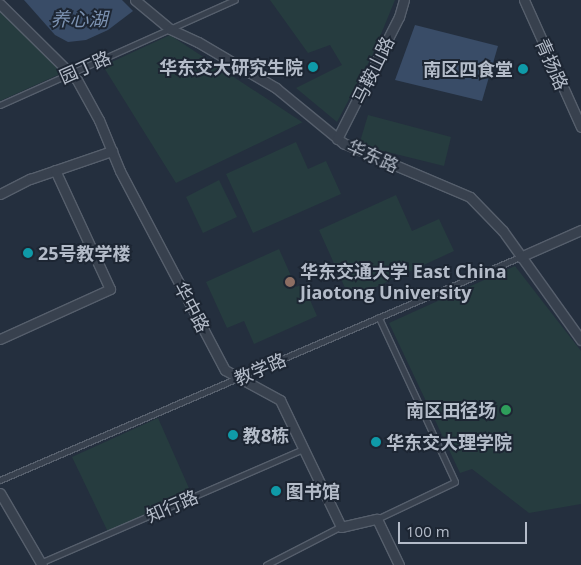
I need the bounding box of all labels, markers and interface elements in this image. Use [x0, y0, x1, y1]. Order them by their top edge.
water label: 养心湖 [51, 9, 107, 31]
street label: 马鞍山路 [348, 33, 398, 107]
street label: 青扬路 [531, 35, 573, 93]
street label: 园丁路 [56, 46, 114, 88]
place label: 华东交大研究生院 [159, 56, 303, 78]
place label: 南区四食堂 [423, 58, 513, 80]
marker: 华东交大研究生院 [307, 61, 319, 73]
marker: 南区四食堂 [517, 63, 529, 75]
street label: 华东路 [344, 135, 402, 177]
place label: 25号教学楼 [38, 242, 131, 264]
marker: 25号教学楼 [22, 247, 34, 259]
place label: 华东交通大学 East China Jiaotong University [300, 261, 507, 304]
marker: 华东交通大学 East China Jiaotong University [284, 276, 296, 288]
street label: 华中路 [170, 278, 214, 336]
street label: 教学路 [231, 349, 289, 389]
place label: 南区田径场 [406, 399, 496, 421]
marker: 南区田径场 [500, 404, 512, 416]
place label: 教8栋 [243, 424, 289, 446]
marker: 教8栋 [227, 429, 239, 441]
place label: 华东交大理学院 [386, 431, 512, 453]
marker: 华东交大理学院 [370, 436, 382, 448]
place label: 图书馆 [286, 480, 340, 502]
marker: 图书馆 [270, 485, 282, 497]
street label: 知行路 [143, 486, 201, 526]
scale bar [401, 512, 530, 544]
text: 100 m [406, 521, 450, 541]

